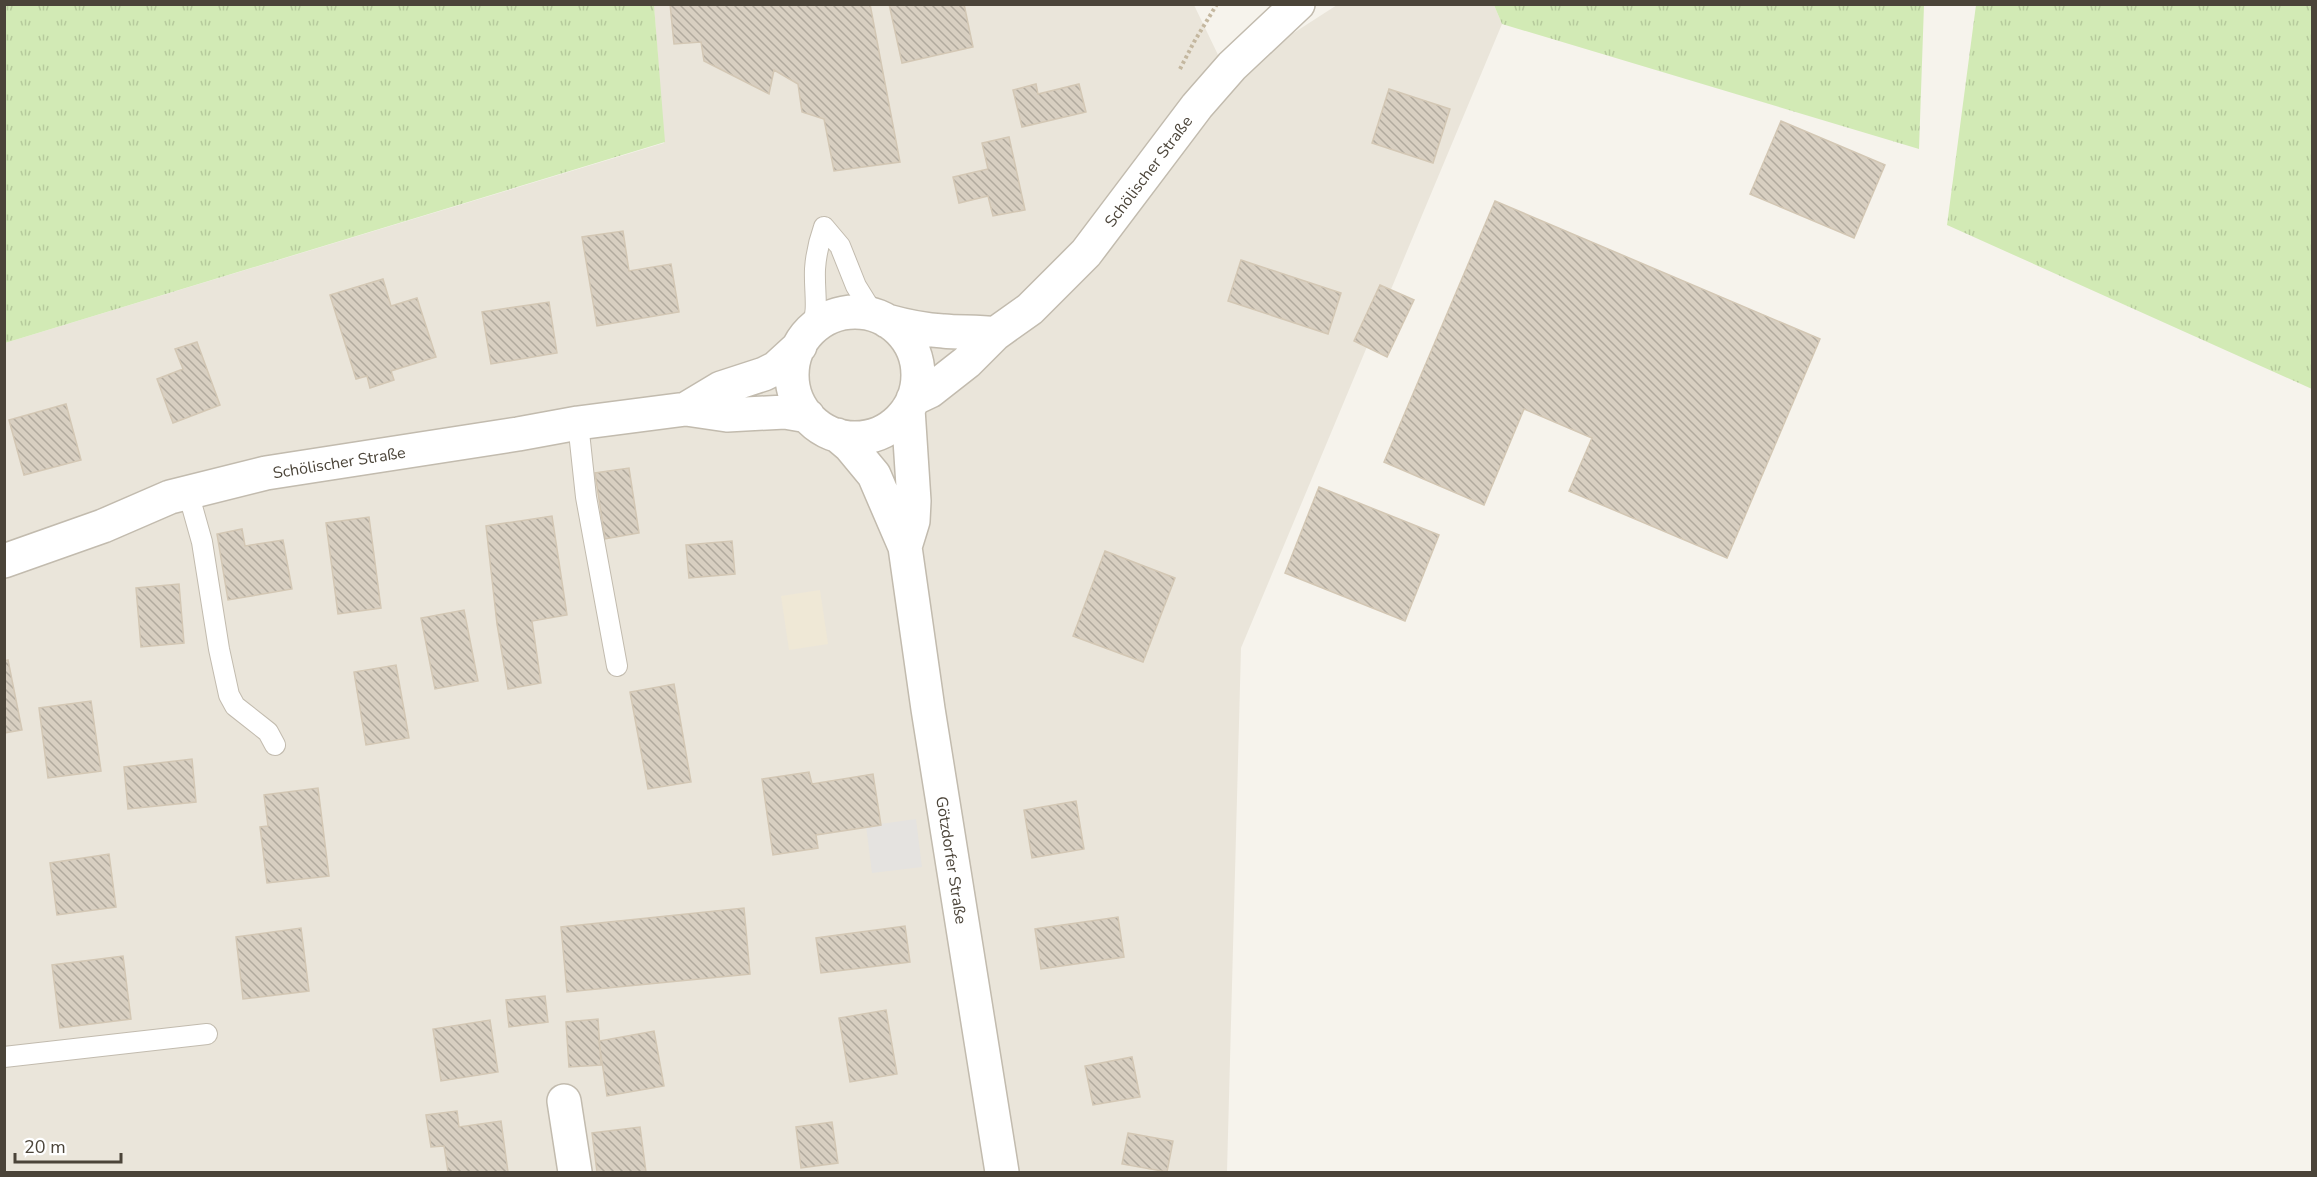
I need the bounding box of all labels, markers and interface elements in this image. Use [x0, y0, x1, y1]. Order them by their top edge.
street label: Schölischer Straße [1100, 111, 1198, 232]
street label: Schölischer Straße [271, 442, 407, 484]
street label: Götzdorfer Straße [930, 795, 972, 926]
scale bar [15, 1126, 122, 1164]
text: 20 m [24, 1135, 66, 1159]

